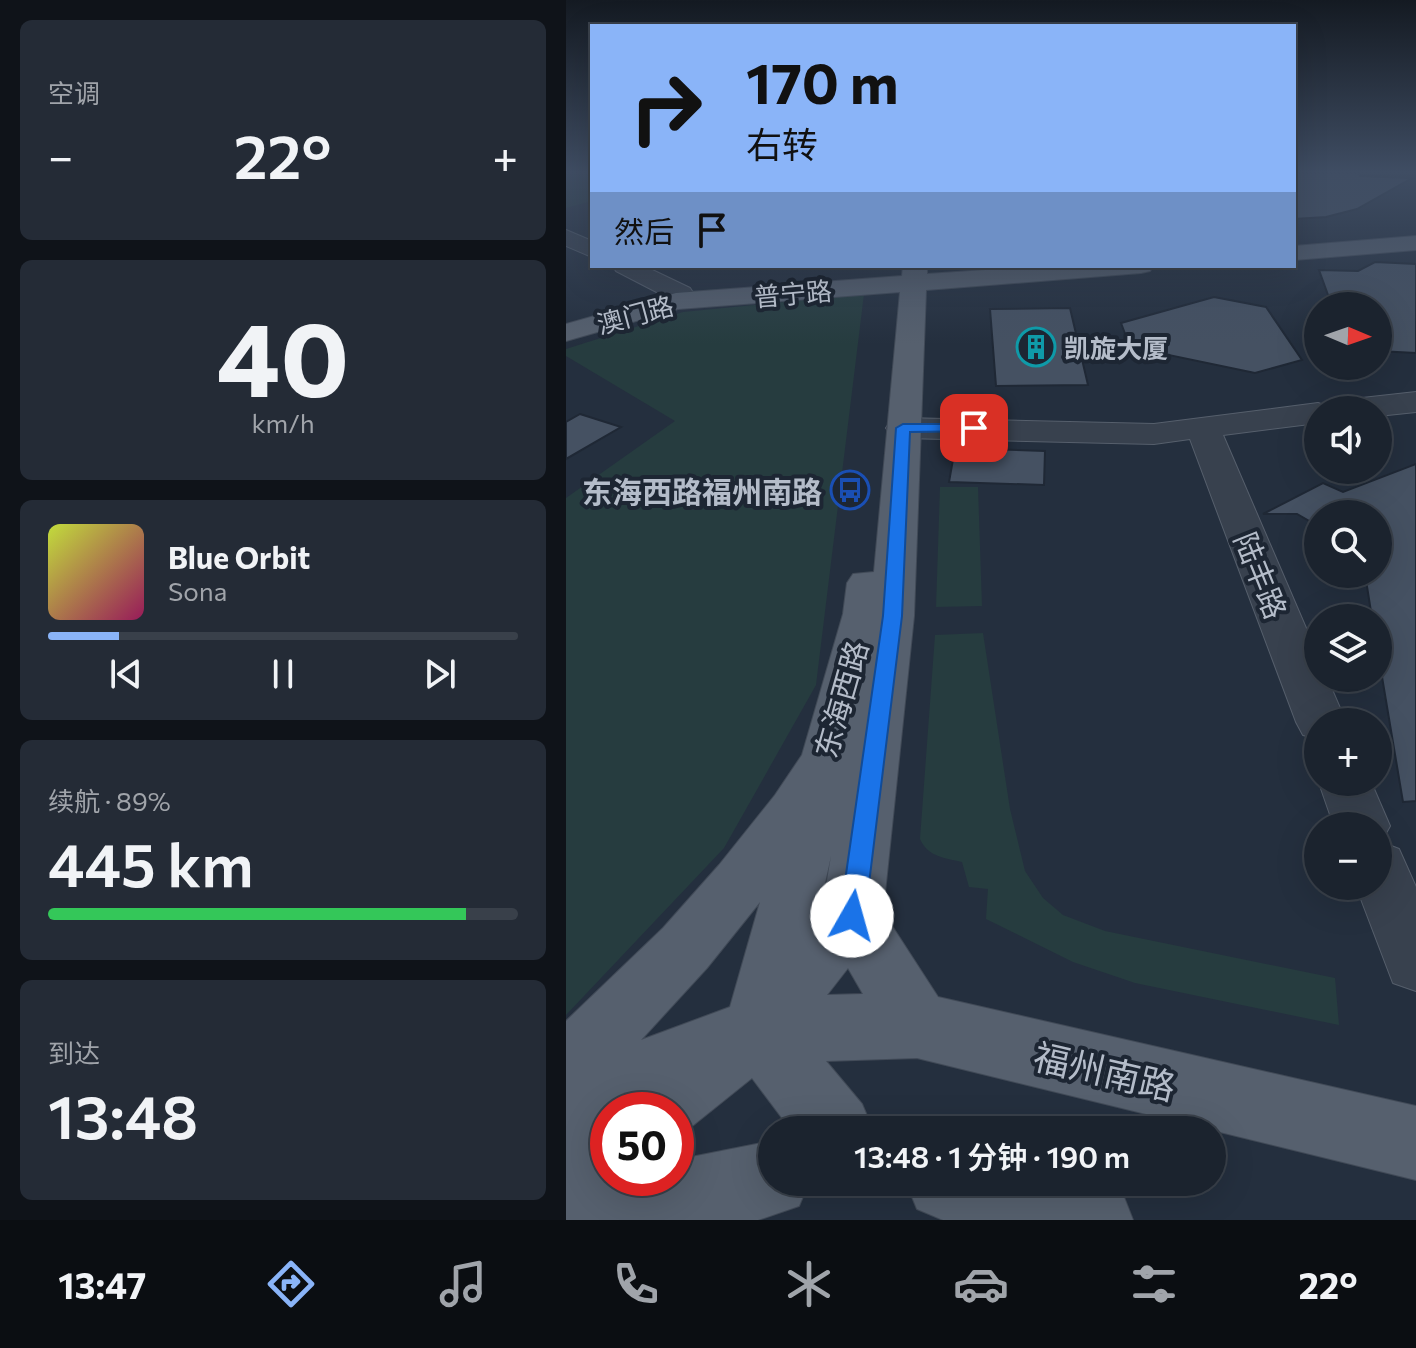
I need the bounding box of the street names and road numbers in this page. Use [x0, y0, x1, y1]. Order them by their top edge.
street label: 普宁路 [753, 274, 833, 312]
street label: 澳门路 [593, 289, 677, 339]
street label: 陆丰路 [1228, 526, 1296, 624]
street label: 东海西路 [806, 636, 874, 762]
street label: 福州南路 [1030, 1032, 1180, 1108]

